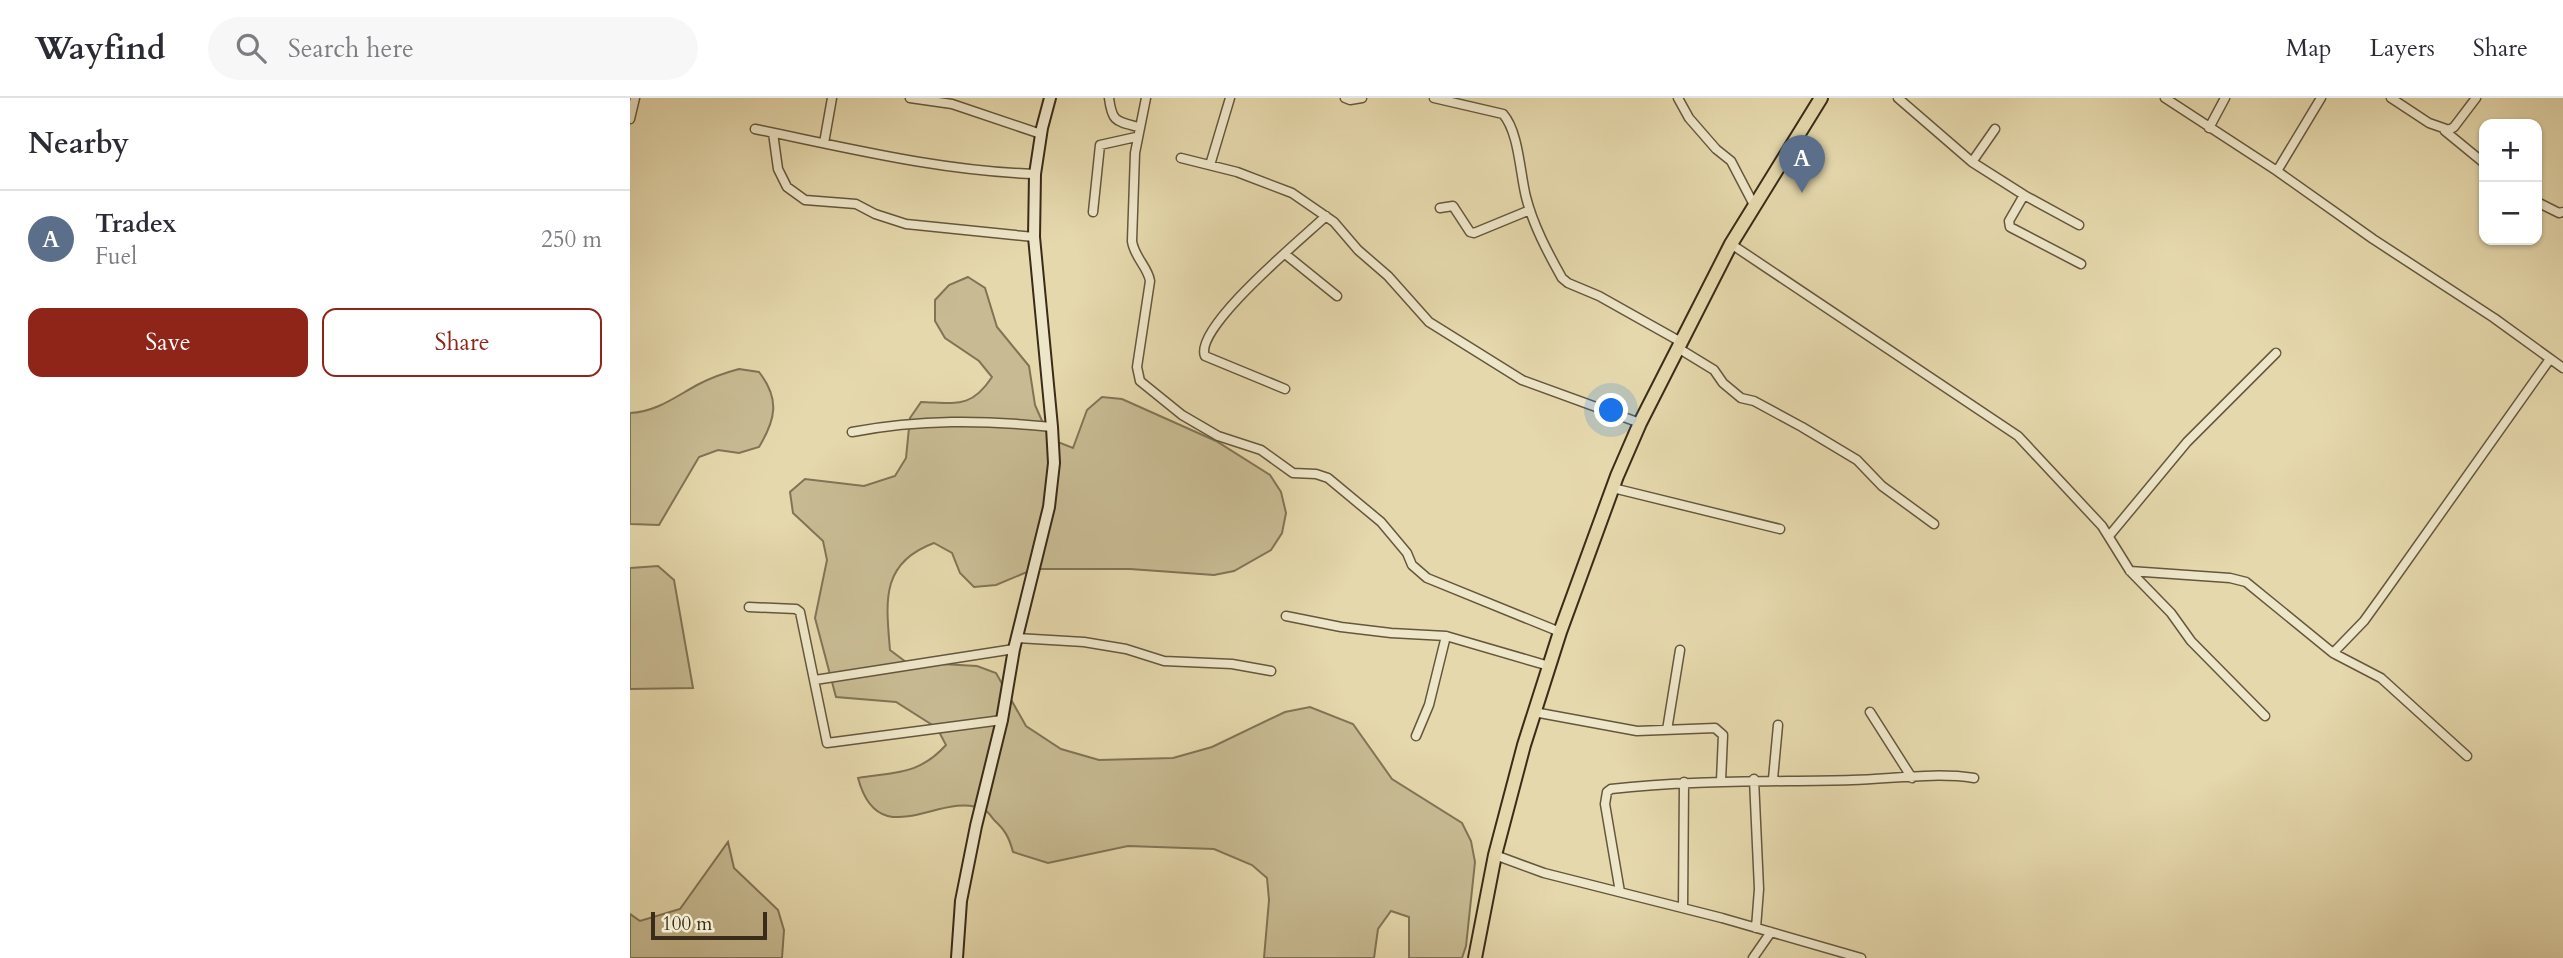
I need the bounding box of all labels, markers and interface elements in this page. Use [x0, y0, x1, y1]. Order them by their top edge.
search box [208, 17, 698, 80]
text: Wayfind [35, 26, 166, 71]
icon: search [232, 29, 270, 67]
text: Search here [288, 31, 414, 66]
text: Map [2286, 32, 2332, 65]
text: Layers [2370, 32, 2435, 65]
text: Share [2473, 32, 2528, 65]
map controls [2479, 119, 2542, 245]
button: + [2479, 119, 2542, 182]
text: Nearby [28, 123, 129, 164]
pin: A [1779, 135, 1825, 193]
button: − [2479, 182, 2542, 245]
text: Tradex [95, 206, 177, 241]
text: A [42, 224, 60, 255]
text: 250 m [541, 224, 602, 255]
text: Fuel [95, 241, 137, 272]
button: Save [28, 308, 308, 377]
button: Share [322, 308, 602, 377]
your location [1594, 393, 1628, 427]
scale bar [651, 909, 766, 941]
text: 100 m [662, 911, 712, 937]

